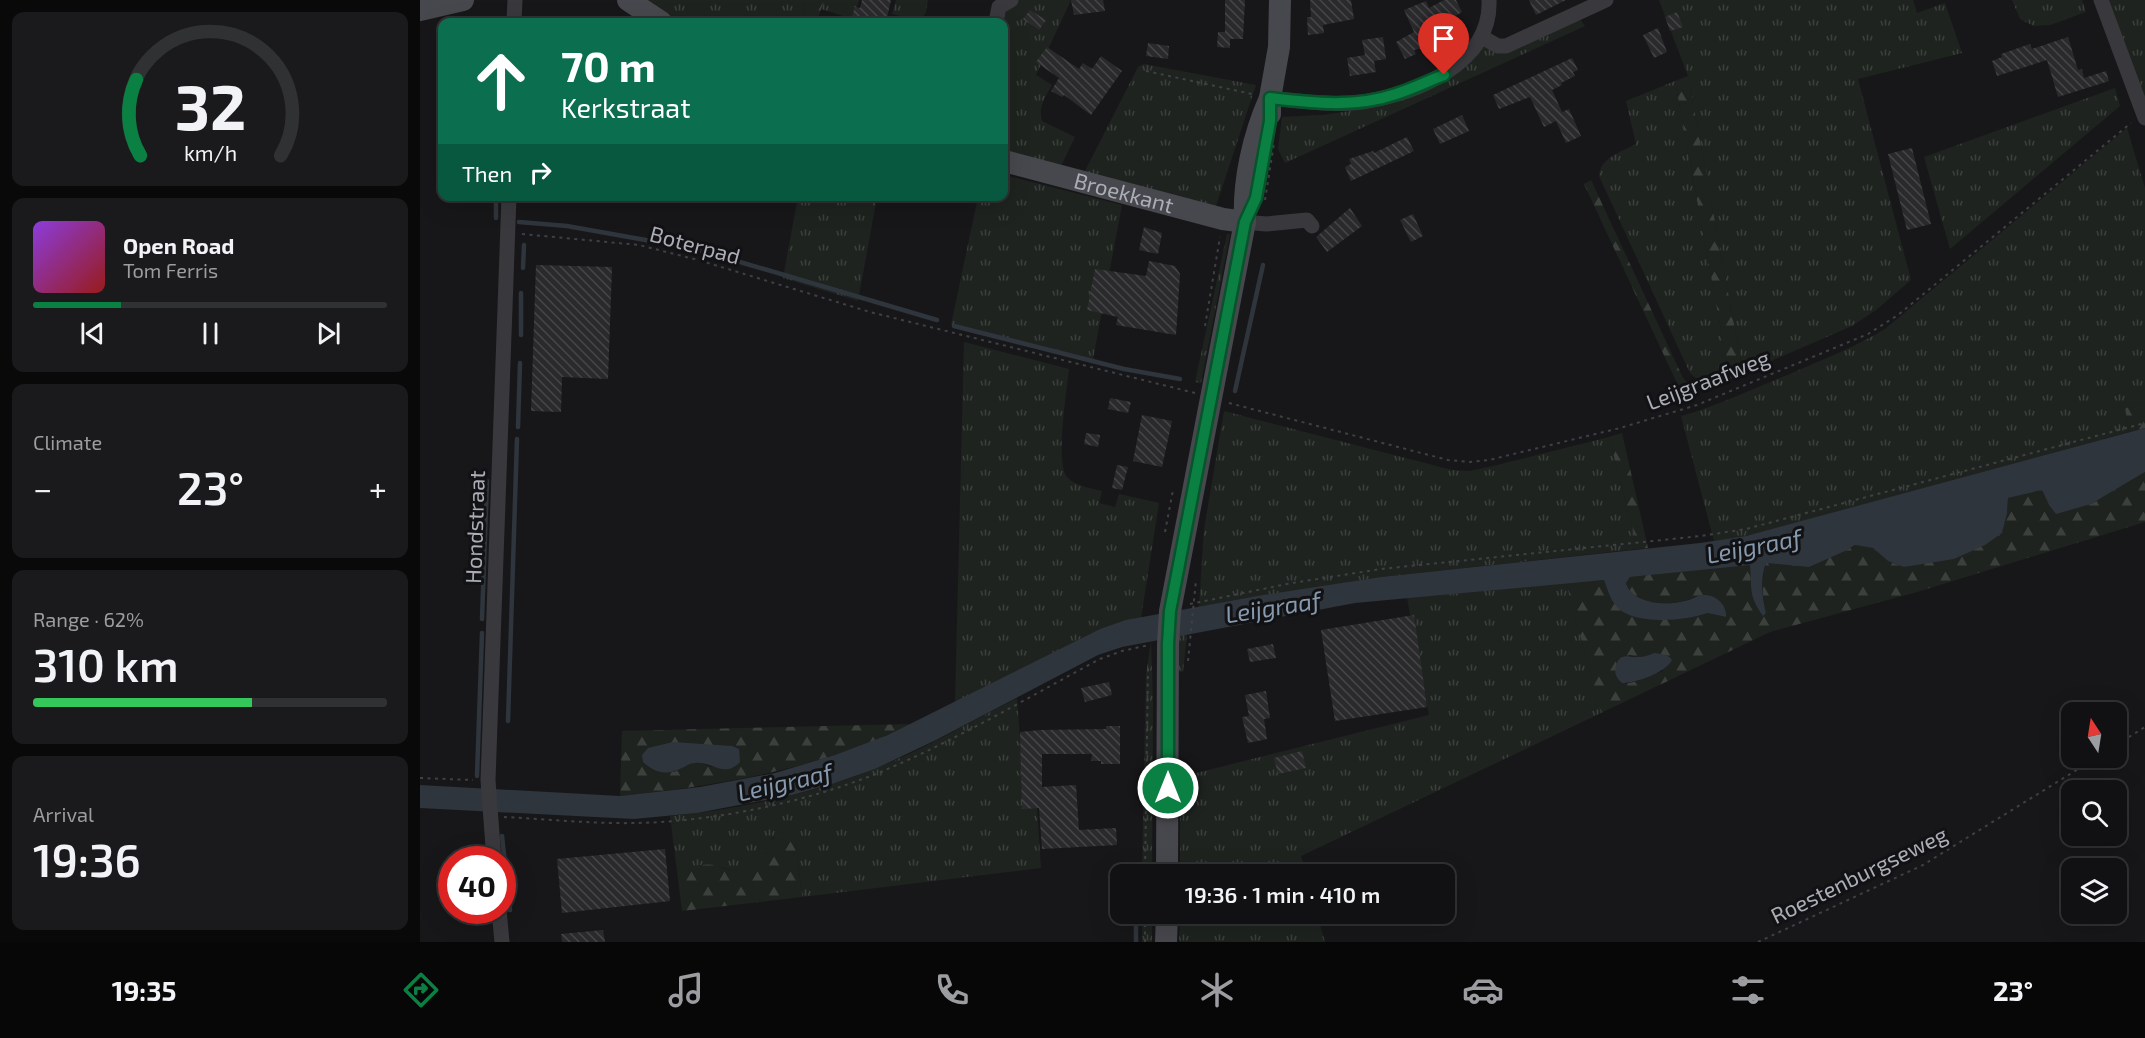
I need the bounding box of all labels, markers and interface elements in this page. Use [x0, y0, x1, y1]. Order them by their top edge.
pin [1418, 13, 1469, 75]
icon: arrive [1427, 22, 1460, 55]
text: 70 m [561, 40, 656, 90]
icon: ahead [462, 42, 540, 120]
text: 32 [174, 68, 246, 143]
text: Kerkstraat [561, 91, 690, 123]
text: km/h [183, 140, 237, 165]
icon: right [524, 156, 557, 189]
text: Then [462, 160, 512, 186]
street label: Broekkant [1071, 166, 1177, 217]
street label: Boterpad [647, 219, 743, 269]
text: Open Road [123, 232, 235, 258]
text: Tom Ferris [123, 258, 218, 282]
icon: previous [76, 317, 109, 350]
icon: pause [194, 317, 227, 350]
icon: next [312, 317, 345, 350]
street label: Leijgraafweg [1642, 344, 1773, 415]
text: Climate [33, 430, 102, 454]
text: 23° [177, 460, 244, 514]
text: − [33, 468, 52, 508]
text: + [369, 468, 387, 508]
street label: Hondstraat [459, 470, 489, 584]
water label: Leijgraaf [1704, 522, 1806, 569]
water label: Leijgraaf [1223, 584, 1325, 628]
text: Range · 62% [33, 607, 144, 631]
text: 310 km [33, 637, 179, 691]
north arrow [2061, 702, 2127, 768]
map controls [2061, 702, 2127, 924]
water label: Leijgraaf [734, 756, 837, 807]
position arrow [1136, 756, 1200, 820]
button: search [2061, 780, 2127, 846]
text: Arrival [33, 802, 94, 826]
street label: Roestenburgseweg [1766, 820, 1951, 928]
text: 19:36 [33, 832, 141, 886]
speed limit sign: 40 [438, 846, 516, 924]
button: layers [2061, 858, 2127, 924]
text: 19:36 · 1 min · 410 m [1185, 881, 1380, 907]
icon: directions [400, 969, 442, 1011]
icon: music [665, 969, 707, 1011]
icon: phone [931, 969, 973, 1011]
icon: climate [1196, 969, 1238, 1011]
icon: car [1462, 969, 1504, 1011]
icon: filters [1727, 969, 1769, 1011]
text: 19:35 [112, 974, 176, 1006]
text: 23° [1993, 974, 2033, 1006]

